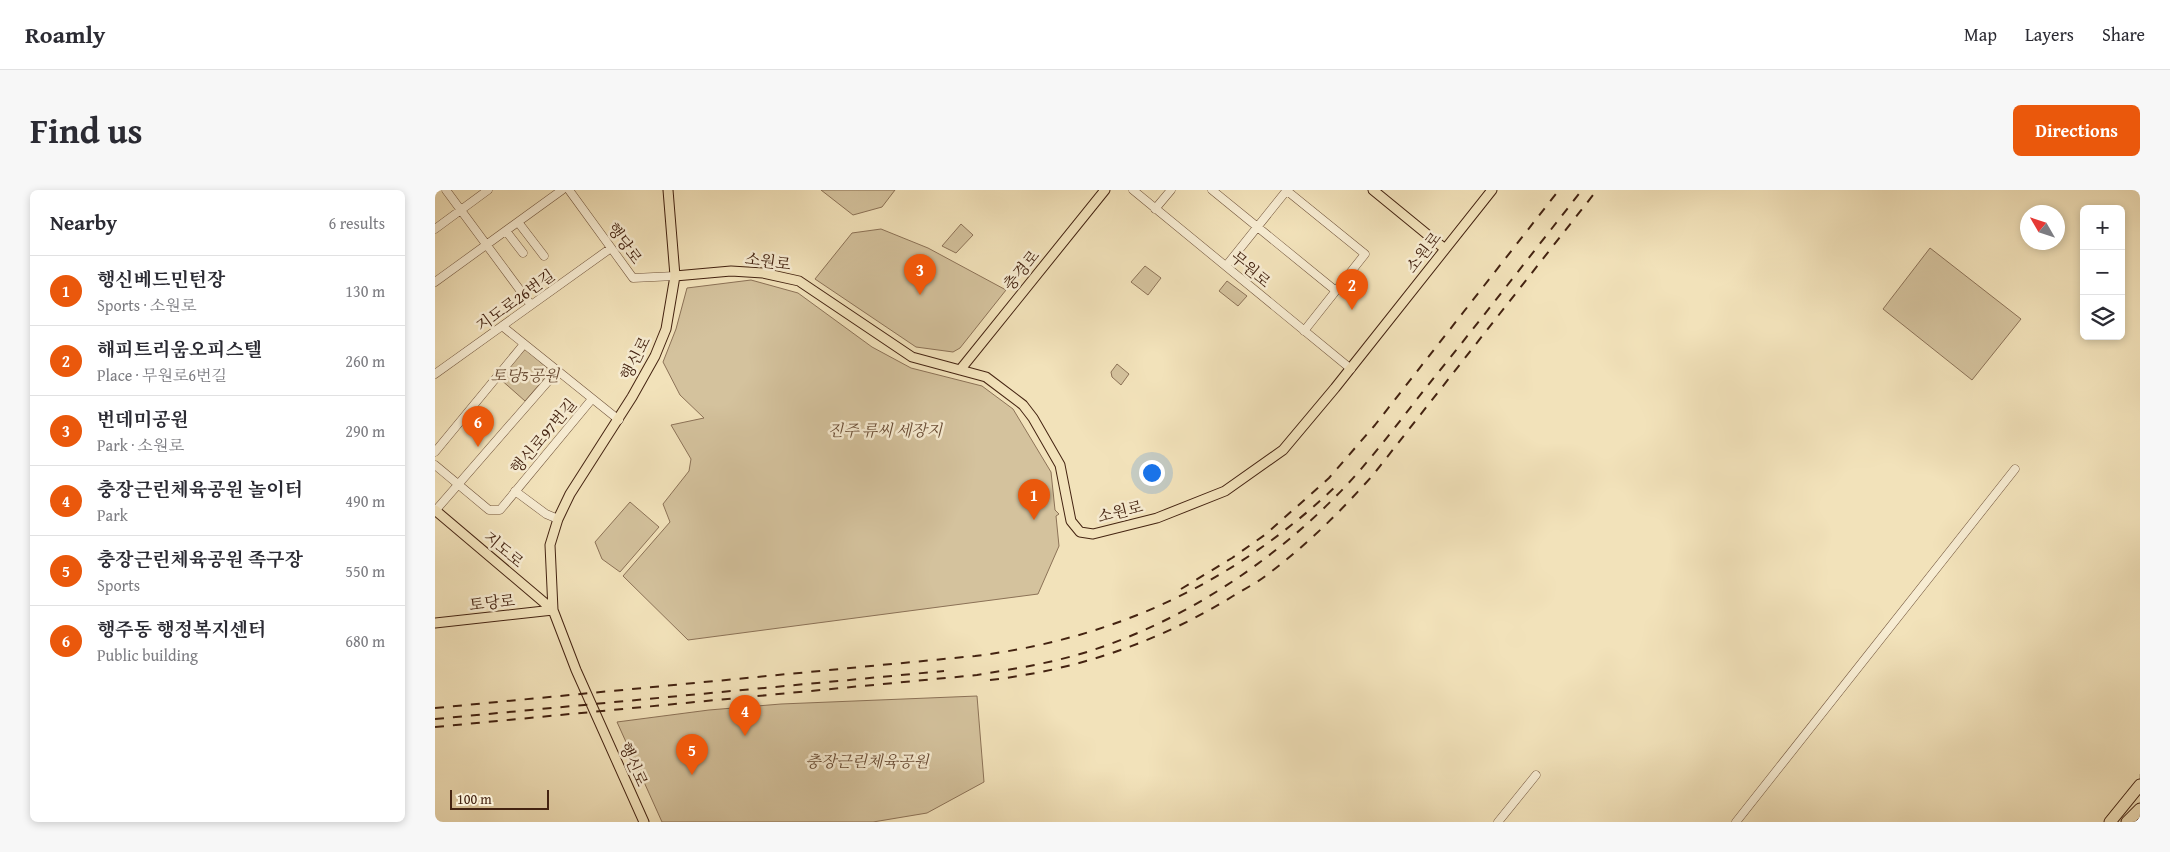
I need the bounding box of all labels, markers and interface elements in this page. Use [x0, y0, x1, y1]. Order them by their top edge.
text: Roamly [25, 17, 105, 52]
text: Map [1964, 21, 1997, 48]
text: Layers [2025, 21, 2074, 48]
text: Share [2102, 21, 2145, 48]
text: Find us [30, 105, 143, 156]
button: Directions [2013, 105, 2140, 156]
north arrow [2020, 205, 2065, 250]
map controls [2080, 205, 2125, 340]
button: + [2080, 205, 2125, 250]
text: Nearby [50, 207, 117, 238]
text: 6 results [328, 211, 385, 235]
street label: 행당로 [602, 217, 649, 269]
street label: 소원로 [1399, 226, 1447, 278]
street label: 충경로 [997, 244, 1045, 296]
street label: 무원로 [1226, 245, 1277, 293]
street label: 소원로 [743, 246, 793, 276]
button: − [2080, 250, 2125, 295]
pin: 3 [904, 254, 936, 295]
street label: 지도로26번길 [470, 263, 560, 337]
text: 행신베드민턴장 [97, 265, 225, 293]
pin: 2 [1336, 269, 1368, 310]
text: 1 [62, 279, 70, 303]
text: 130 m [345, 279, 385, 303]
text: Sports · 소원로 [97, 293, 196, 317]
button: layers [2080, 295, 2125, 340]
street label: 행신로 [614, 331, 656, 384]
text: 해피트리움오피스텔 [97, 335, 262, 363]
text: 2 [62, 349, 70, 373]
text: 260 m [345, 349, 385, 373]
text: Place · 무원로6번길 [97, 363, 227, 387]
park label: 토당5공원 [491, 363, 561, 387]
street label: 행신로97번길 [504, 393, 582, 479]
text: 번데미공원 [97, 405, 189, 433]
pin: 6 [462, 406, 494, 447]
park label: 진주 류씨 세장지 [828, 418, 944, 442]
text: 3 [62, 419, 70, 443]
text: 290 m [345, 419, 385, 443]
text: Park · 소원로 [97, 433, 184, 457]
your location [1139, 460, 1165, 486]
text: 충장근린체육공원 놀이터 [97, 475, 303, 503]
pin: 1 [1018, 479, 1050, 520]
text: 4 [62, 489, 70, 513]
text: 490 m [345, 489, 385, 513]
street label: 소원로 [1095, 494, 1146, 528]
text: Park [97, 503, 128, 527]
street label: 지도로 [479, 525, 530, 573]
text: 충장근린체육공원 족구장 [97, 545, 303, 573]
text: 5 [62, 559, 70, 583]
text: 550 m [345, 559, 385, 583]
text: Sports [97, 573, 140, 597]
street label: 토당로 [468, 588, 517, 616]
text: 행주동 행정복지센터 [97, 615, 266, 643]
text: 6 [62, 629, 70, 653]
text: 680 m [345, 629, 385, 653]
text: Public building [97, 643, 198, 667]
pin: 4 [729, 695, 761, 736]
pin: 5 [676, 734, 708, 775]
street label: 행신로 [614, 738, 655, 791]
park label: 충장근린체육공원 [805, 749, 930, 773]
scale bar [450, 787, 549, 810]
text: 100 m [457, 789, 492, 809]

